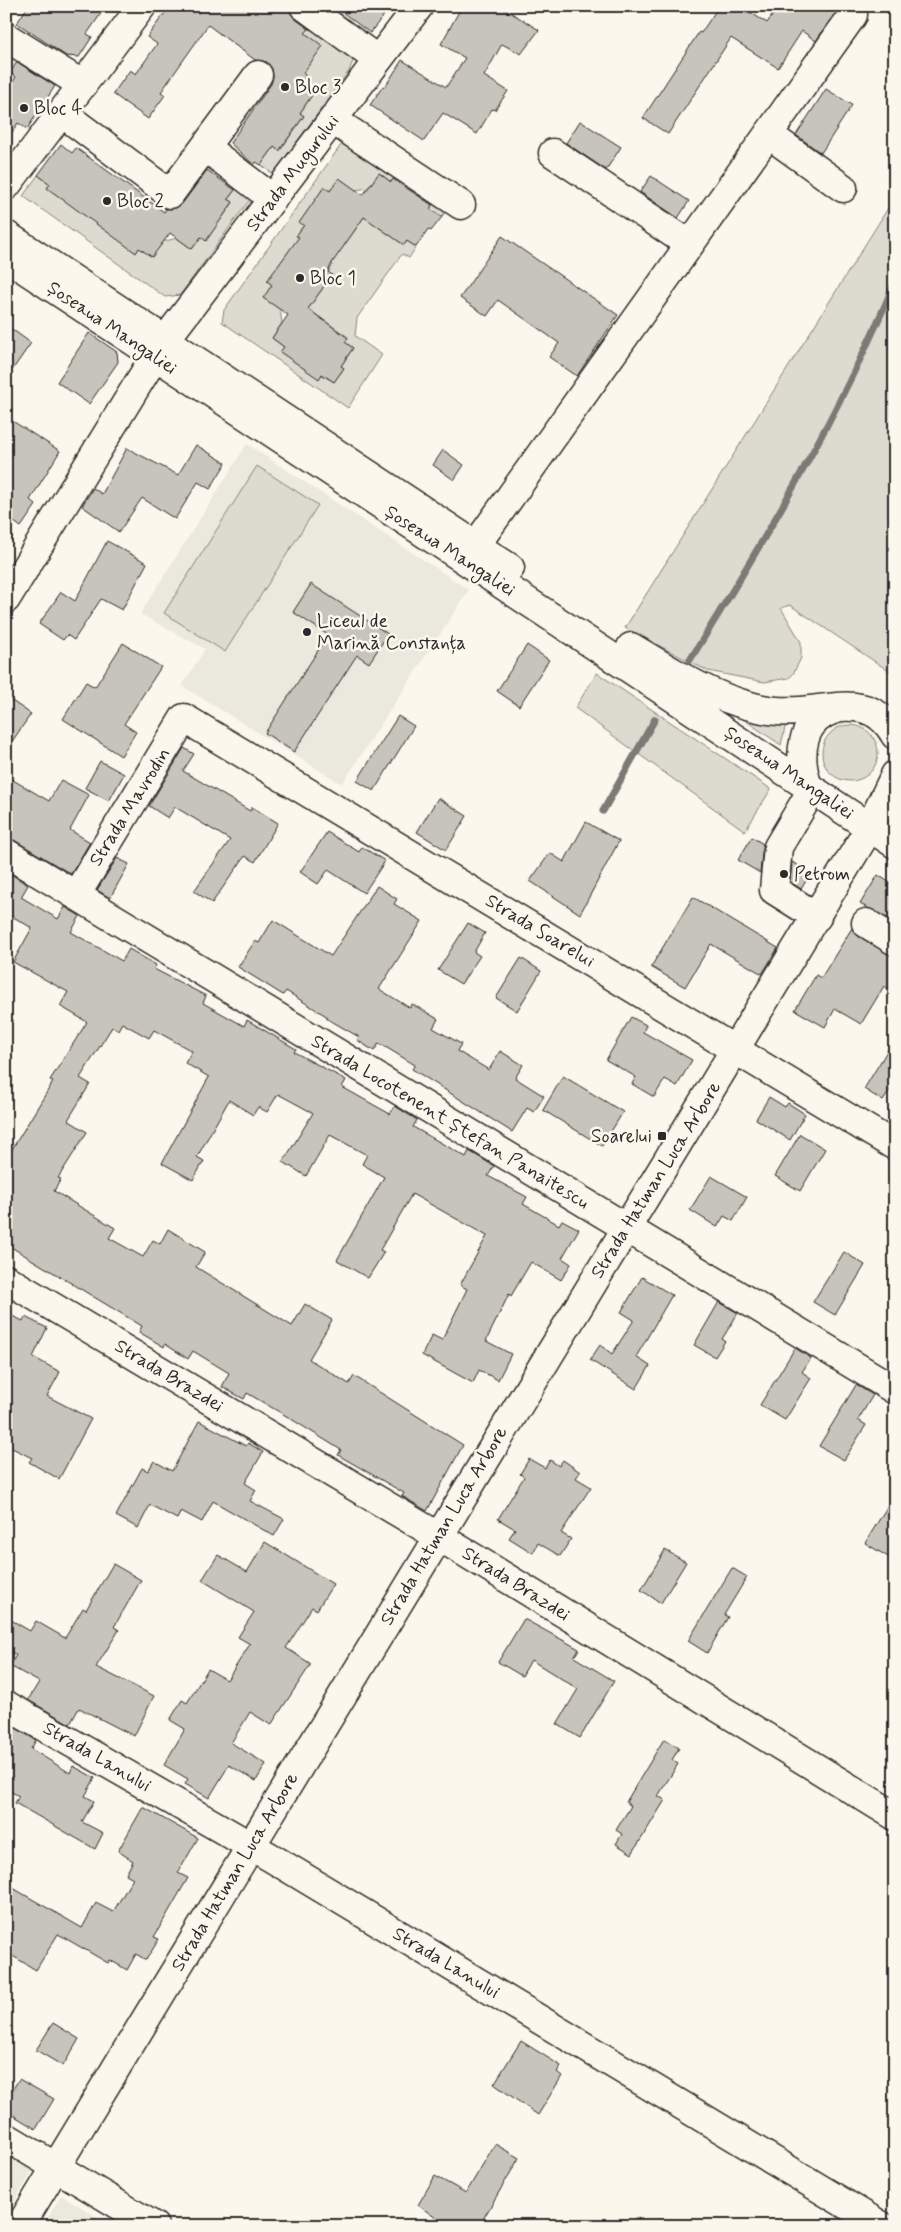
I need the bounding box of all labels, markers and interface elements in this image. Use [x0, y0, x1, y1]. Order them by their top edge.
place label: Bloc 3 [295, 75, 341, 100]
marker: Bloc 3 [279, 81, 291, 93]
place label: Bloc 4 [34, 96, 82, 121]
marker: Bloc 4 [18, 102, 30, 114]
street label: Strada Mugurului [241, 109, 347, 238]
place label: Bloc 2 [117, 189, 164, 214]
marker: Bloc 2 [101, 195, 113, 207]
place label: Bloc 1 [310, 266, 356, 291]
marker: Bloc 1 [294, 272, 306, 284]
street label: Șoseaua Mangaliei [41, 275, 182, 382]
street label: Șoseaua Mangaliei [379, 499, 520, 604]
place label: Liceul de Marină Constanța [317, 609, 466, 656]
marker: Liceul de Marină Constanța [301, 626, 313, 638]
street label: Șoseaua Mangaliei [718, 720, 859, 827]
street label: Strada Mavrodin [84, 743, 176, 871]
place label: Petrom [794, 862, 850, 887]
marker: Petrom [778, 868, 790, 880]
street label: Strada Soarelui [481, 888, 599, 974]
street label: Strada Locotenent Ștefan Panaitescu [306, 1029, 594, 1215]
street label: Strada Hatman Luca Arbore [585, 1077, 727, 1283]
place label: Soarelui [591, 1124, 652, 1149]
marker: Soarelui [656, 1130, 668, 1142]
street label: Strada Brazdei [110, 1334, 228, 1418]
street label: Strada Hatman Luca Arbore [375, 1422, 513, 1630]
street label: Strada Brazdei [457, 1541, 575, 1627]
street label: Strada Lanului [38, 1716, 156, 1798]
street label: Strada Hatman Luca Arbore [166, 1768, 304, 1976]
street label: Strada Lanului [388, 1921, 504, 2005]

